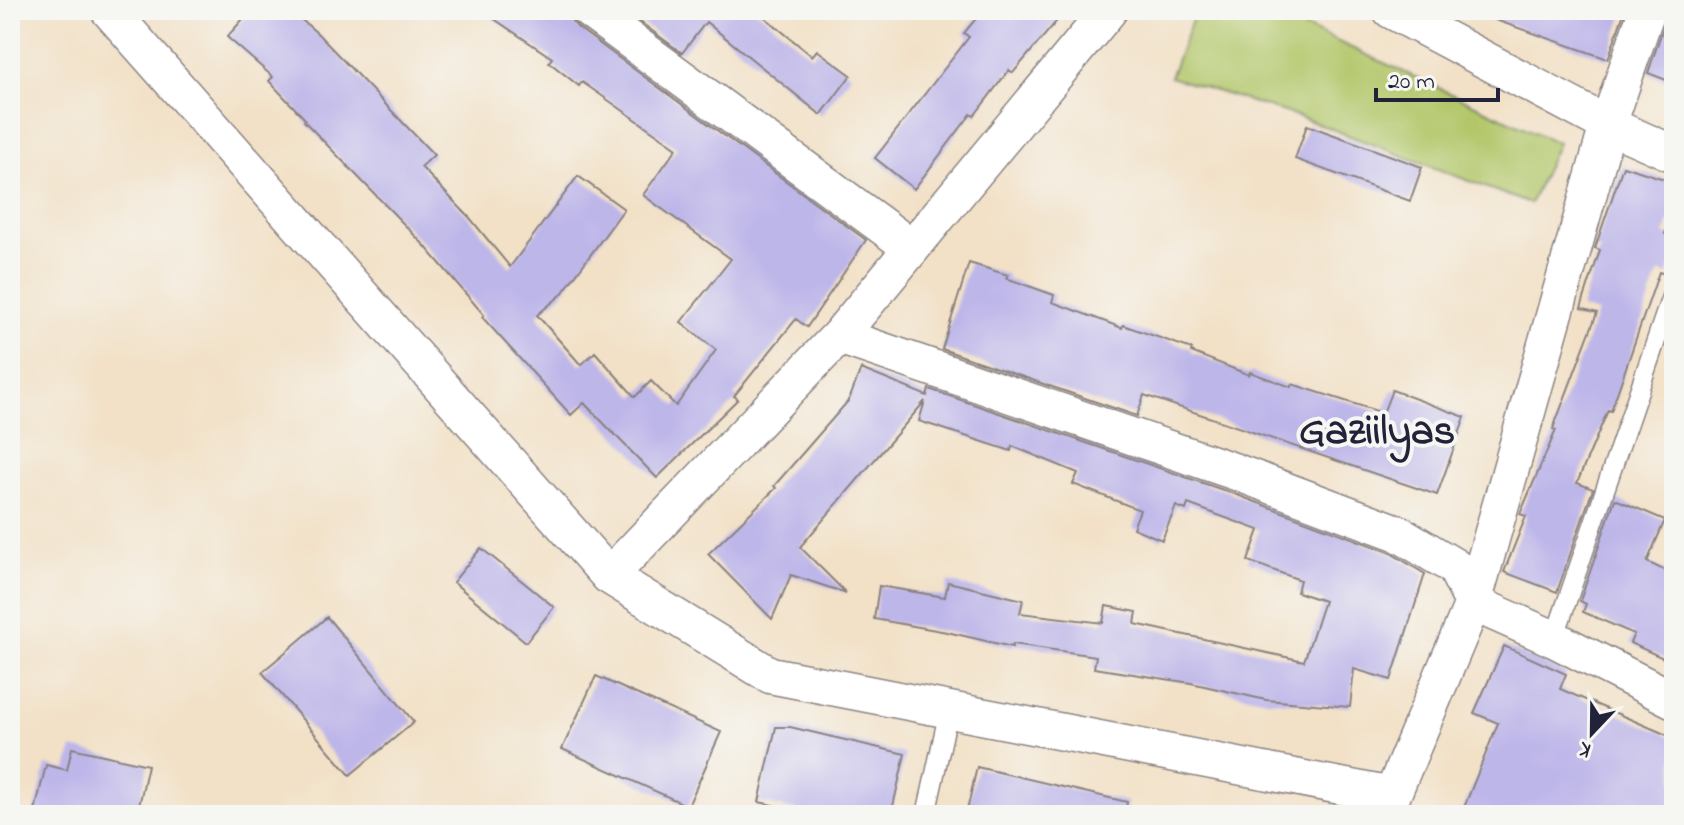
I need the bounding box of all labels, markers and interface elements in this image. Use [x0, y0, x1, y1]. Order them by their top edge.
scale bar [1376, 52, 1498, 102]
text: 20 m [1388, 65, 1435, 100]
district label: Gaziilyas [1299, 402, 1455, 463]
north arrow [1552, 693, 1632, 773]
text: K [1573, 731, 1597, 766]

